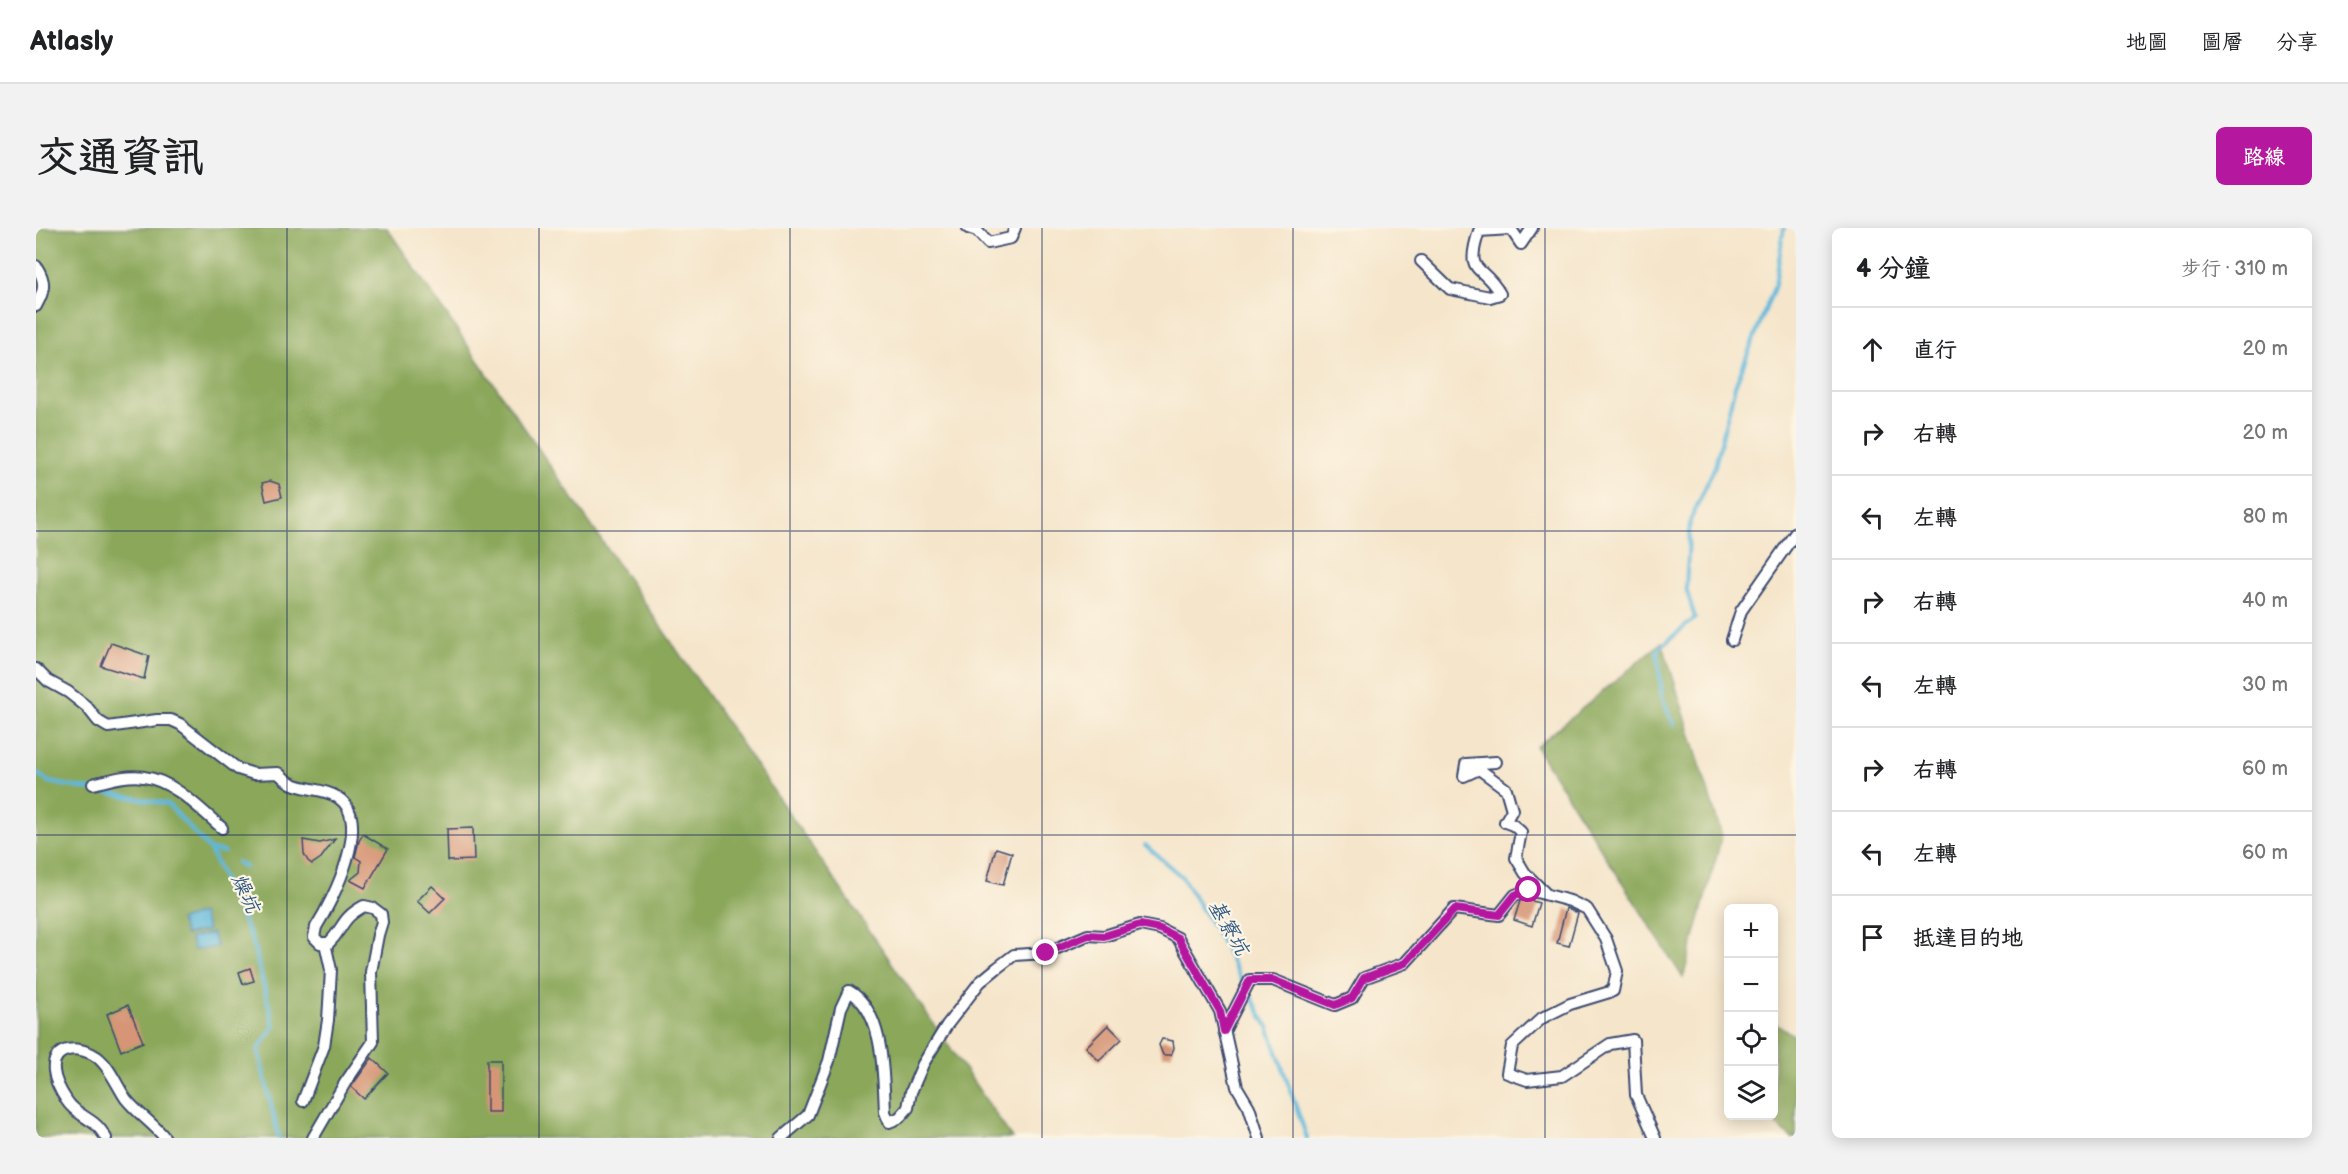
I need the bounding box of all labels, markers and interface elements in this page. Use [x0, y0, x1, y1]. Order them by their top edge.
text: Atlasly [30, 25, 113, 58]
text: 地圖 [2126, 30, 2168, 55]
text: 圖層 [2201, 30, 2243, 55]
text: 分享 [2276, 30, 2318, 55]
button: 路線 [2216, 127, 2312, 185]
text: 交通資訊 [36, 133, 204, 184]
text: 4 分鐘 [1856, 254, 1930, 285]
text: 步行 · 310 m [2181, 257, 2288, 281]
icon: ahead [1856, 333, 1889, 366]
text: 直行 [1913, 337, 1957, 364]
text: 20 m [2243, 337, 2288, 361]
icon: right [1856, 417, 1889, 450]
text: 右轉 [1913, 421, 1957, 448]
text: 20 m [2243, 421, 2288, 445]
icon: left [1856, 501, 1889, 534]
text: 左轉 [1913, 505, 1957, 532]
text: 80 m [2243, 505, 2288, 529]
icon: right [1856, 585, 1889, 618]
text: 右轉 [1913, 589, 1957, 616]
text: 40 m [2242, 589, 2288, 613]
icon: left [1856, 669, 1889, 702]
text: 左轉 [1913, 673, 1957, 700]
text: 30 m [2242, 673, 2288, 697]
icon: right [1856, 753, 1889, 786]
text: 右轉 [1913, 757, 1957, 784]
text: 60 m [2242, 757, 2288, 781]
icon: left [1856, 837, 1889, 870]
text: 左轉 [1913, 841, 1957, 868]
text: 60 m [2242, 841, 2288, 865]
water label: 燥坑 [226, 870, 265, 918]
route start [1515, 876, 1541, 902]
water label: 基寮坑 [1203, 896, 1255, 961]
map controls [1724, 904, 1778, 1120]
button: + [1724, 904, 1778, 958]
icon: arrive [1856, 921, 1889, 954]
text: 抵達目的地 [1913, 925, 2023, 952]
route end [1032, 939, 1058, 965]
button: − [1724, 958, 1778, 1012]
button: locate [1724, 1012, 1778, 1066]
button: layers [1724, 1066, 1778, 1120]

